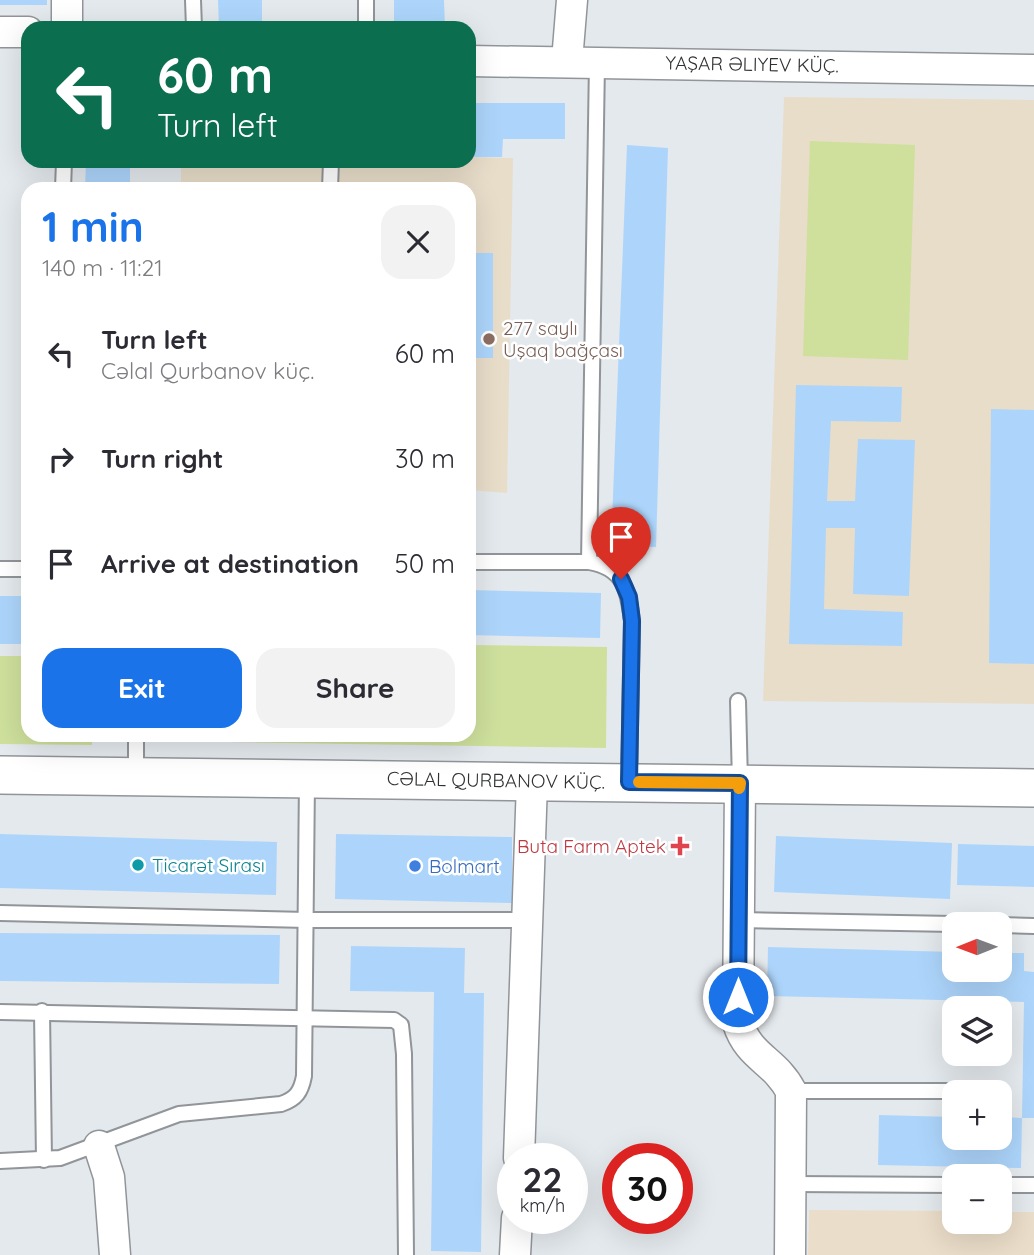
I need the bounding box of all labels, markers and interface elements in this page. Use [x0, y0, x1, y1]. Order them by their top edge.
text: 60 m [157, 44, 273, 105]
icon: left [42, 49, 133, 140]
street label: YAŞAR ƏLIYEV KÜÇ. [665, 50, 839, 78]
text: Turn left [157, 105, 278, 145]
text: 1 min [42, 200, 144, 253]
button: close [381, 205, 455, 279]
text: 140 m · 11:21 [42, 253, 163, 282]
place label: 277 saylı Uşaq bağçası [503, 316, 623, 362]
text: Turn left [101, 323, 208, 356]
marker: 277 saylı Uşaq bağçası [481, 331, 497, 347]
icon: left [42, 335, 80, 373]
text: 60 m [395, 337, 455, 370]
text: Cəlal Qurbanov küç. [101, 356, 314, 385]
icon: right [42, 440, 80, 478]
text: Turn right [101, 442, 223, 475]
text: 30 m [395, 442, 455, 475]
pin [591, 507, 651, 579]
icon: arrive [602, 518, 640, 556]
icon: arrive [42, 545, 80, 583]
text: Arrive at destination [101, 547, 359, 580]
text: 50 m [395, 547, 455, 580]
button: Exit [42, 648, 242, 728]
button: Share [256, 648, 455, 728]
street label: CƏLAL QURBANOV KÜÇ. [387, 766, 605, 794]
place label: Buta Farm Aptek [517, 834, 666, 858]
marker: Buta Farm Aptek [672, 838, 688, 854]
place label: Ticarət Sırası [152, 853, 265, 877]
place label: Bolmart [429, 854, 500, 878]
marker: Ticarət Sırası [130, 857, 146, 873]
marker: Bolmart [407, 858, 423, 874]
north arrow [942, 912, 1012, 982]
map controls [942, 912, 1012, 1234]
position arrow [701, 960, 775, 1034]
button: layers [942, 996, 1012, 1066]
button: + [942, 1080, 1012, 1150]
speed limit sign: 30 [602, 1143, 693, 1234]
text: 22 [523, 1157, 562, 1201]
button: − [942, 1164, 1012, 1234]
text: km/h [520, 1194, 565, 1217]

